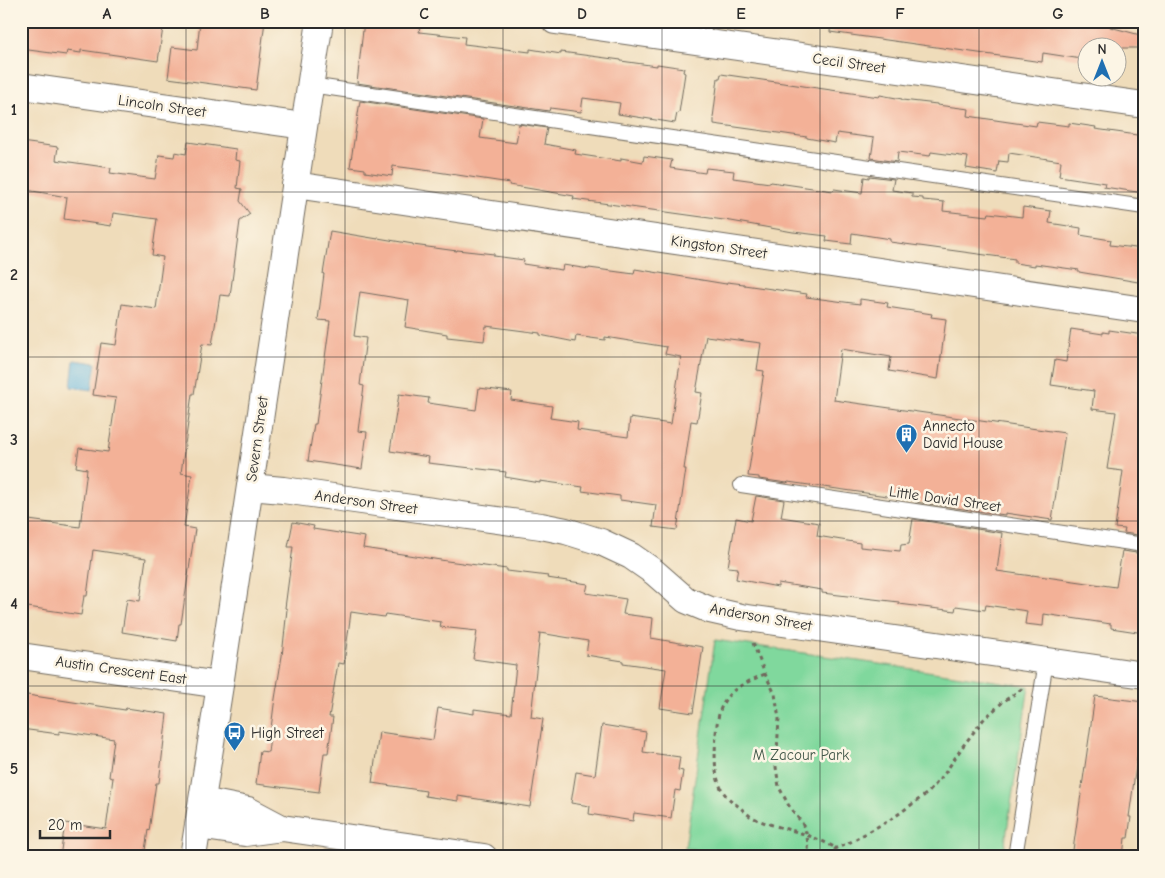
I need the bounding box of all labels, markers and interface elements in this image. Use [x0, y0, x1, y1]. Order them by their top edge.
text: A [103, 5, 112, 23]
text: B [260, 5, 270, 23]
text: C [419, 5, 429, 23]
text: D [577, 5, 587, 23]
text: E [736, 5, 746, 23]
text: F [895, 5, 905, 23]
text: G [1052, 5, 1064, 23]
north arrow [1078, 38, 1128, 88]
text: N [1097, 41, 1107, 58]
street label: Cecil Street [811, 49, 887, 77]
street label: Lincoln Street [117, 91, 208, 121]
text: 1 [11, 101, 17, 119]
street label: Kingston Street [670, 231, 769, 263]
text: 2 [10, 266, 18, 284]
street label: Severn Street [242, 394, 272, 483]
place label: Annecto David House [923, 417, 1003, 452]
building icon: Annecto David House [895, 423, 919, 454]
text: 3 [10, 431, 18, 449]
street label: Little David Street [888, 482, 1003, 516]
street label: Anderson Street [314, 486, 419, 518]
text: 4 [10, 595, 18, 613]
street label: Anderson Street [709, 599, 814, 635]
street label: Austin Crescent East [54, 652, 188, 688]
bus stop icon: High Street [223, 721, 247, 752]
place label: High Street [251, 724, 325, 742]
park label: M Zacour Park [753, 746, 850, 764]
text: 5 [10, 760, 18, 778]
scale bar [40, 808, 110, 840]
text: 20 m [48, 816, 82, 834]

